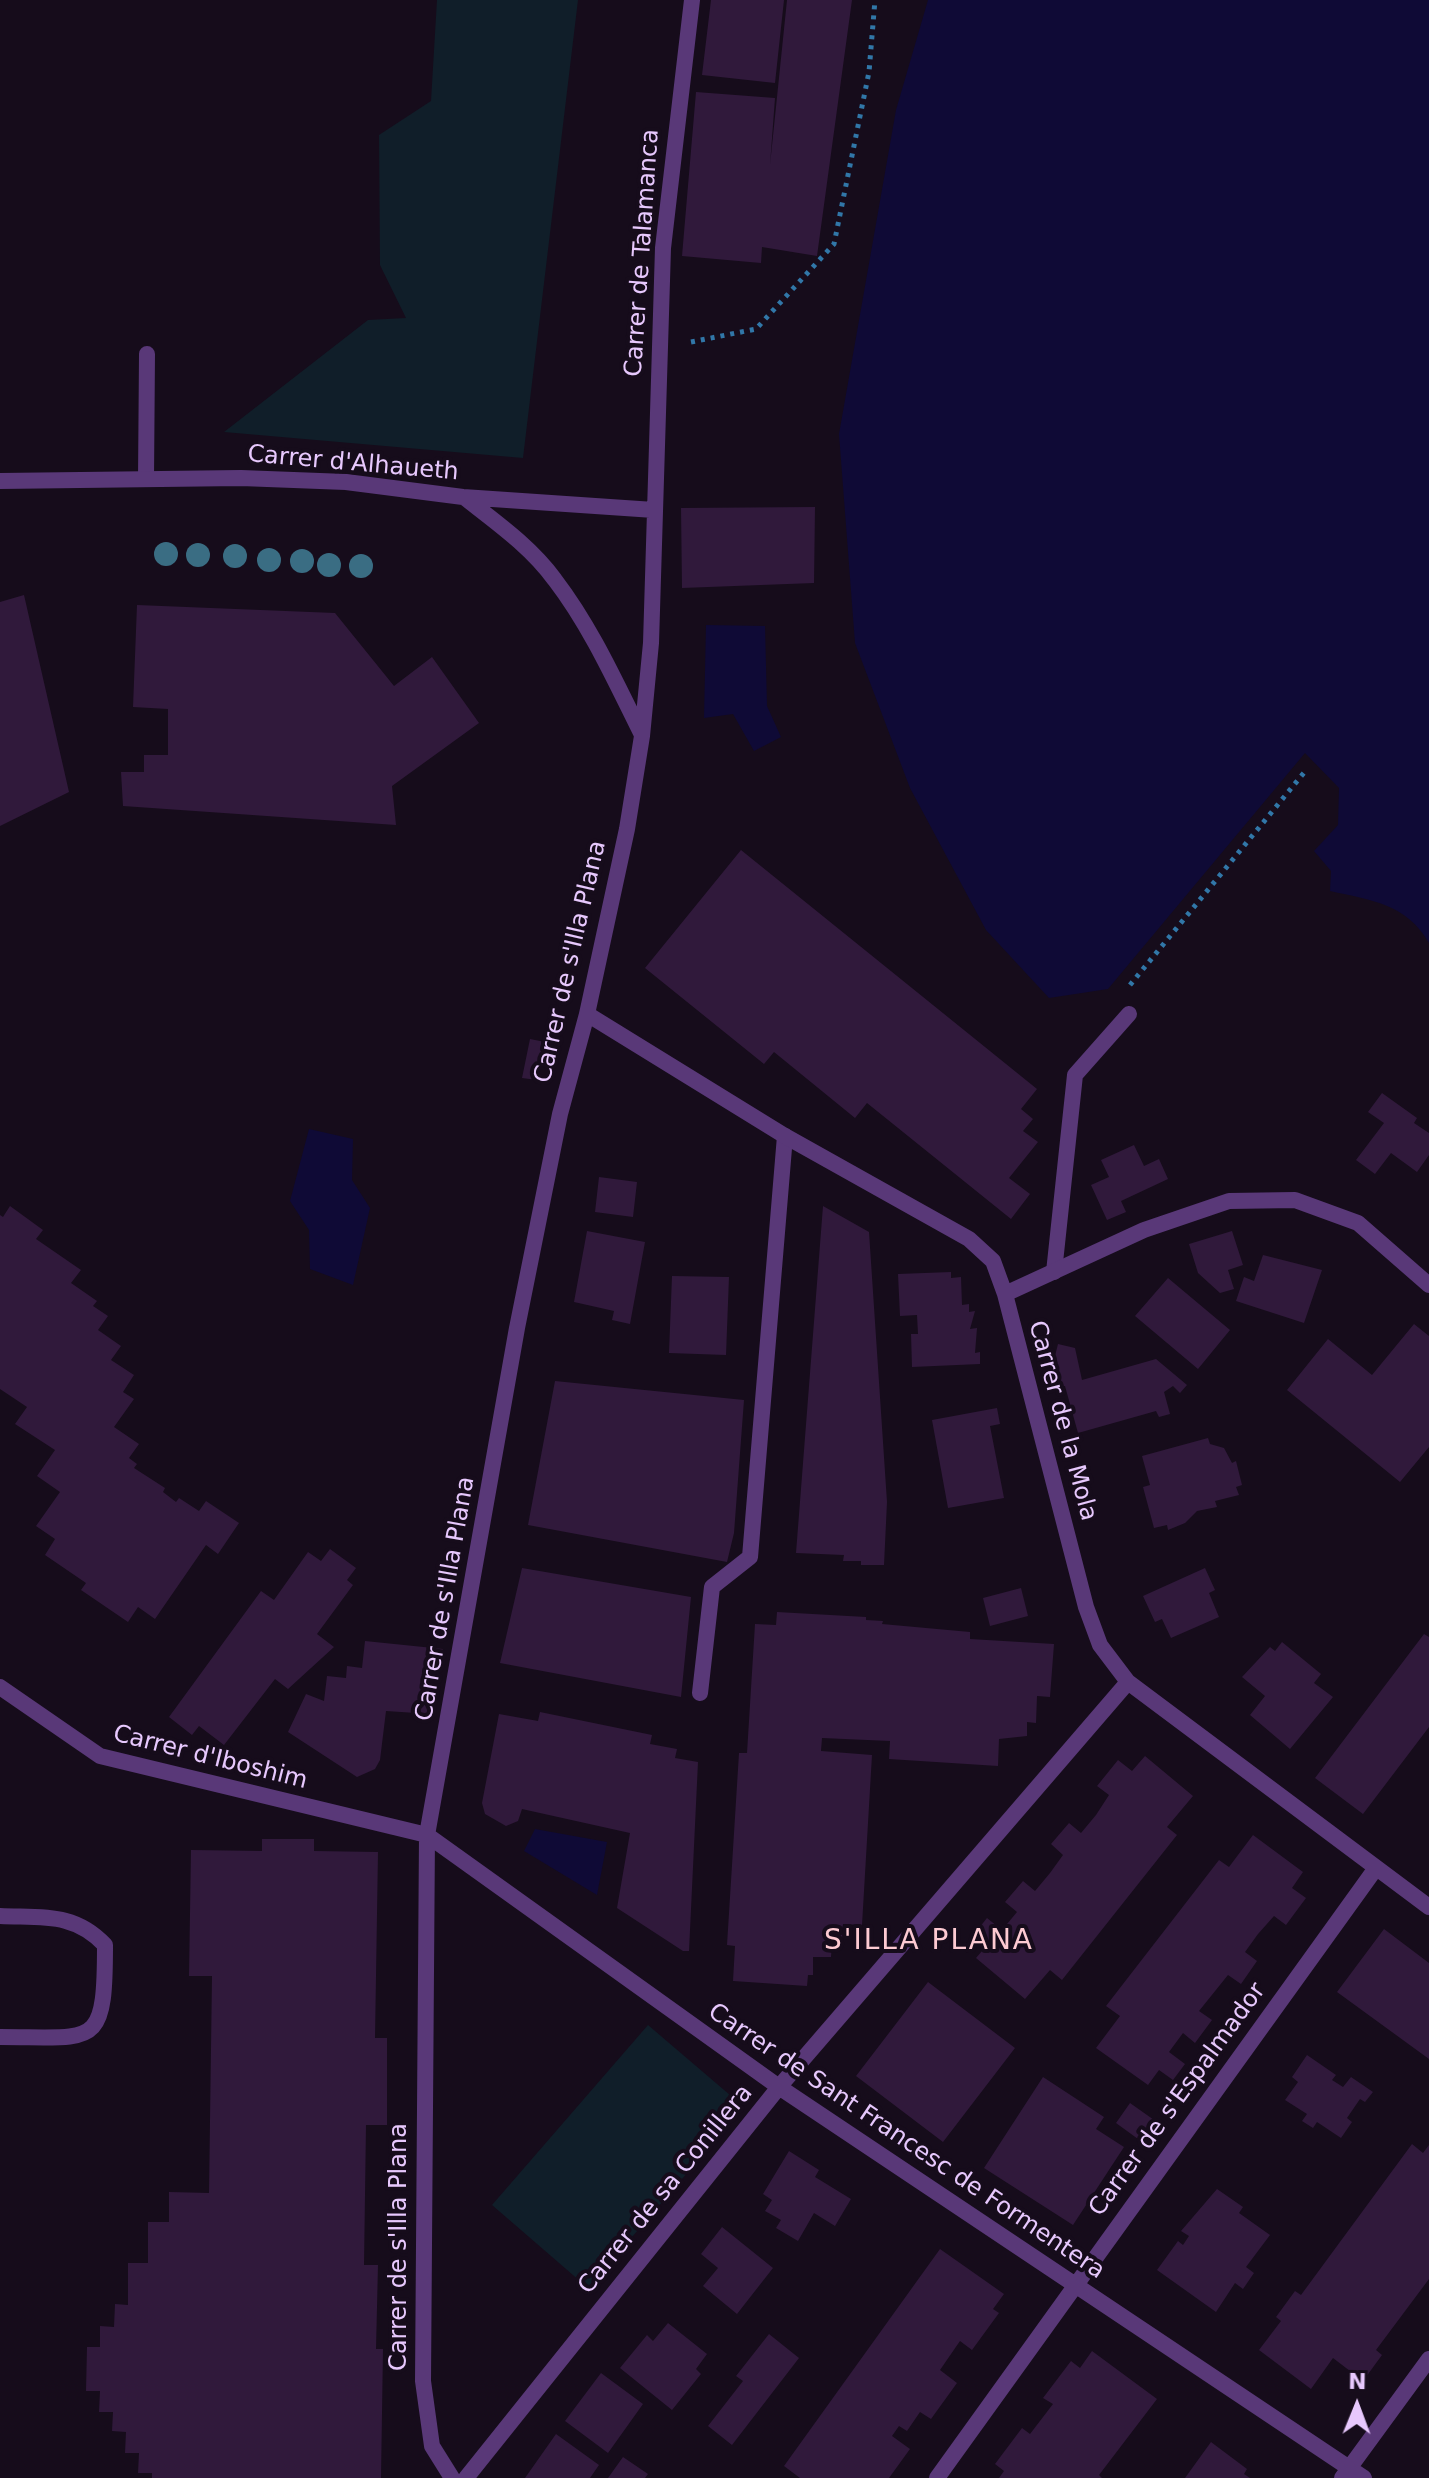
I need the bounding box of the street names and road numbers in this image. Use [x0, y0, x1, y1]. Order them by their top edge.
street label: Carrer de Talamanca [620, 128, 666, 378]
street label: Carrer d'Alhaueth [246, 440, 460, 488]
street label: Carrer de s'Illa Plana [529, 838, 613, 1086]
street label: Carrer de la Mola [1021, 1318, 1103, 1524]
street label: Carrer de s'Illa Plana [410, 1475, 482, 1723]
street label: Carrer d'Iboshim [110, 1720, 310, 1796]
street label: Carrer de s'Espalmador [1084, 1978, 1272, 2222]
street label: Carrer de Sant Francesc de Formentera [702, 1998, 1110, 2286]
street label: Carrer de sa Conillera [573, 2080, 759, 2300]
street label: Carrer de s'Illa Plana [386, 2123, 414, 2371]

